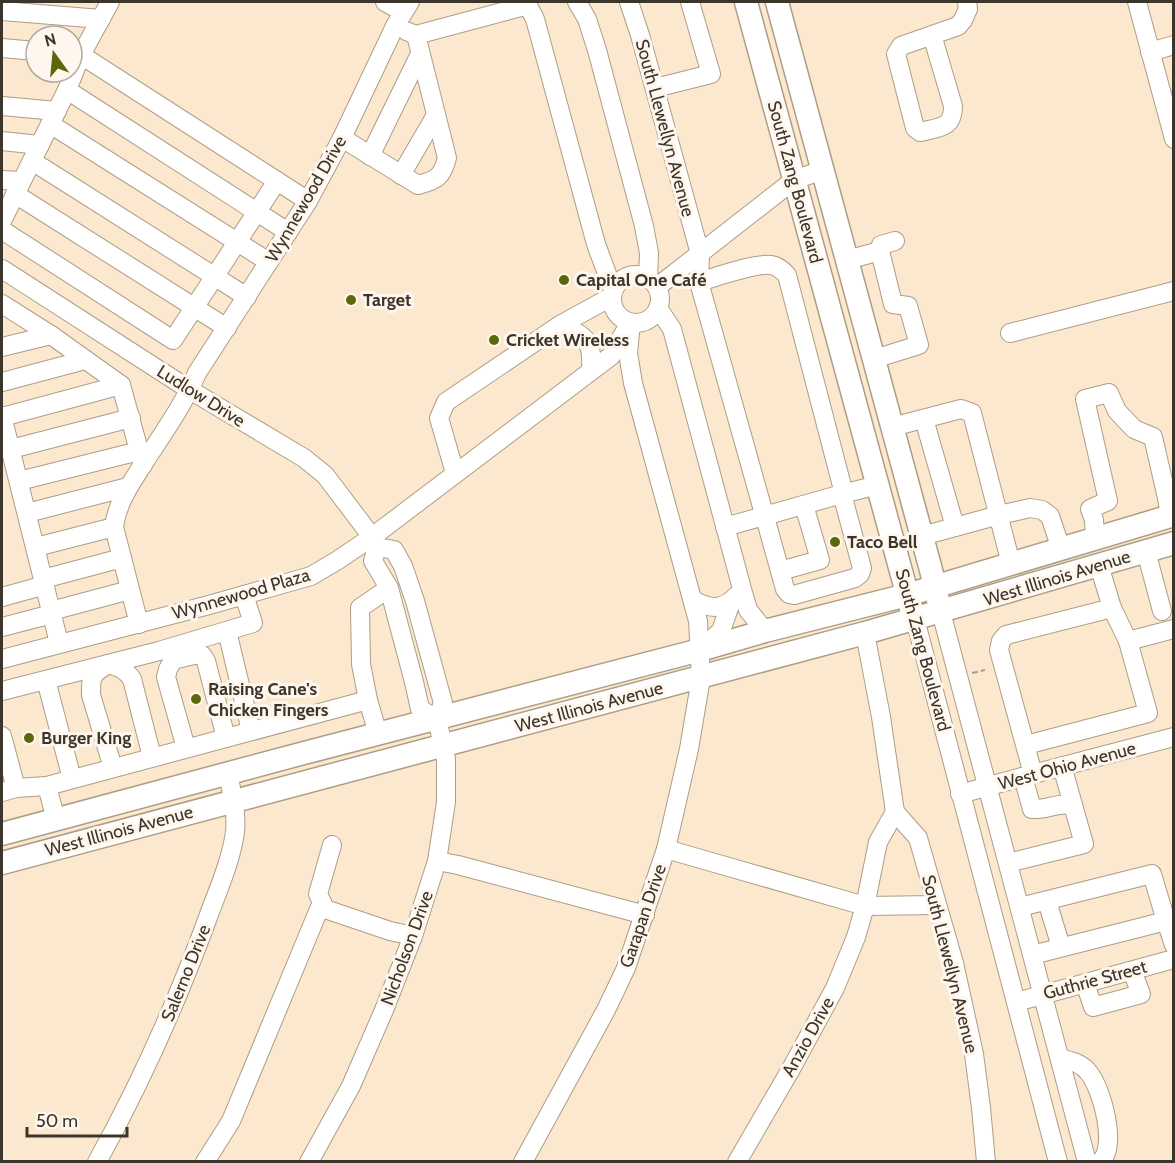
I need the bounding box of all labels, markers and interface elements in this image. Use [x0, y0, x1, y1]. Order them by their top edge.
north arrow [24, 24, 84, 84]
text: N [42, 29, 58, 51]
street label: South Llewellyn Avenue [631, 37, 699, 219]
street label: South Zang Boulevard [763, 98, 827, 266]
street label: Wynnewood Drive [261, 132, 351, 266]
place label: Capital One Café [576, 269, 706, 291]
marker: Capital One Café [557, 273, 571, 287]
place label: Target [363, 289, 411, 311]
marker: Target [344, 293, 358, 307]
place label: Cricket Wireless [506, 329, 629, 351]
marker: Cricket Wireless [487, 333, 501, 347]
street label: Ludlow Drive [153, 360, 249, 432]
place label: Taco Bell [847, 531, 918, 553]
marker: Taco Bell [828, 535, 842, 549]
street label: West Illinois Avenue [981, 545, 1133, 611]
street label: Wynnewood Plaza [170, 564, 313, 624]
street label: South Zang Boulevard [891, 566, 955, 734]
street label: West Illinois Avenue [513, 677, 665, 737]
place label: Raising Cane's Chicken Fingers [208, 678, 329, 721]
marker: Raising Cane's Chicken Fingers [189, 692, 203, 706]
place label: Burger King [41, 727, 131, 749]
marker: Burger King [22, 731, 36, 745]
street label: West Ohio Avenue [996, 737, 1138, 795]
street label: West Illinois Avenue [43, 801, 195, 861]
street label: Garapan Drive [615, 861, 671, 971]
street label: South Llewellyn Avenue [917, 873, 983, 1055]
street label: Nicholson Drive [376, 888, 438, 1008]
street label: Salerno Drive [157, 921, 215, 1025]
street label: Guthrie Street [1041, 956, 1149, 1004]
street label: Anzio Drive [777, 993, 839, 1081]
scale bar [27, 1100, 128, 1138]
text: 50 m [36, 1110, 78, 1132]

